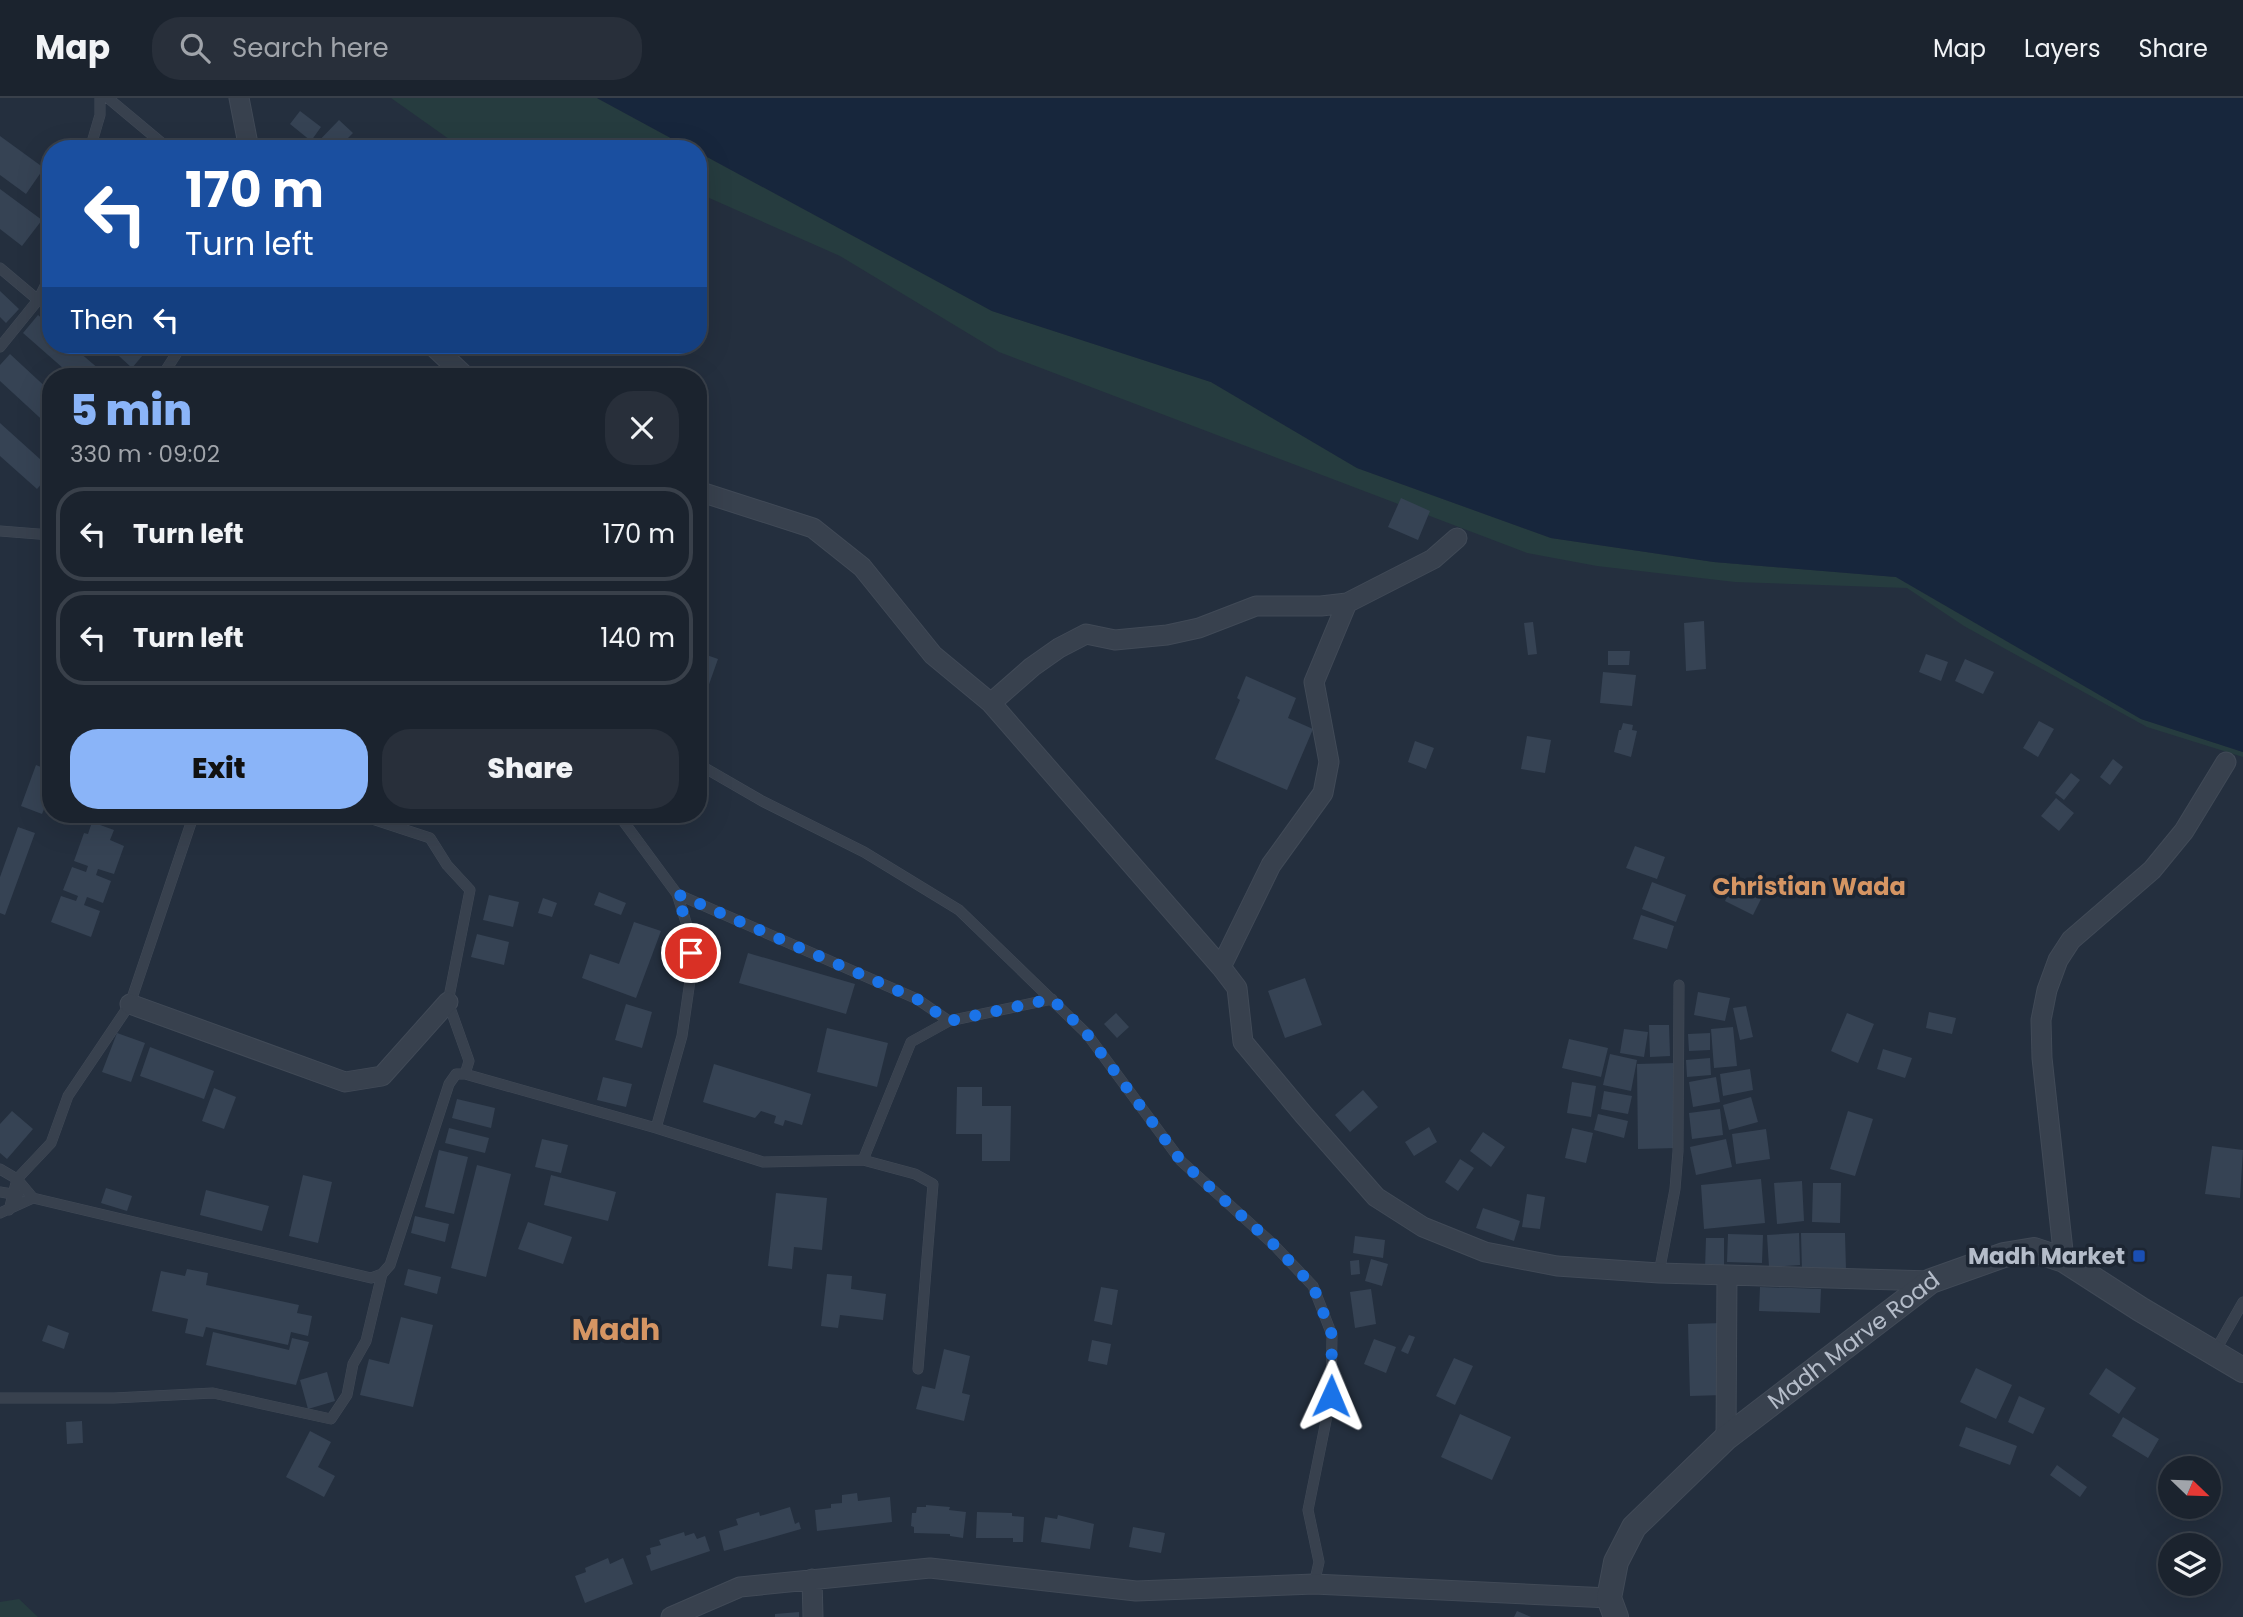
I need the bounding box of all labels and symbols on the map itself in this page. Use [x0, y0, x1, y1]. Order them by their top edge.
district label: Christian Wada [1712, 870, 1906, 903]
pin [661, 923, 721, 983]
place label: Madh Market [1968, 1240, 2125, 1272]
marker: Madh Market [2131, 1248, 2147, 1264]
street label: Madh Marve Road [1761, 1264, 1946, 1417]
district label: Madh [572, 1308, 660, 1351]
position arrow [1294, 1359, 1368, 1433]
north arrow [2158, 1456, 2221, 1519]

